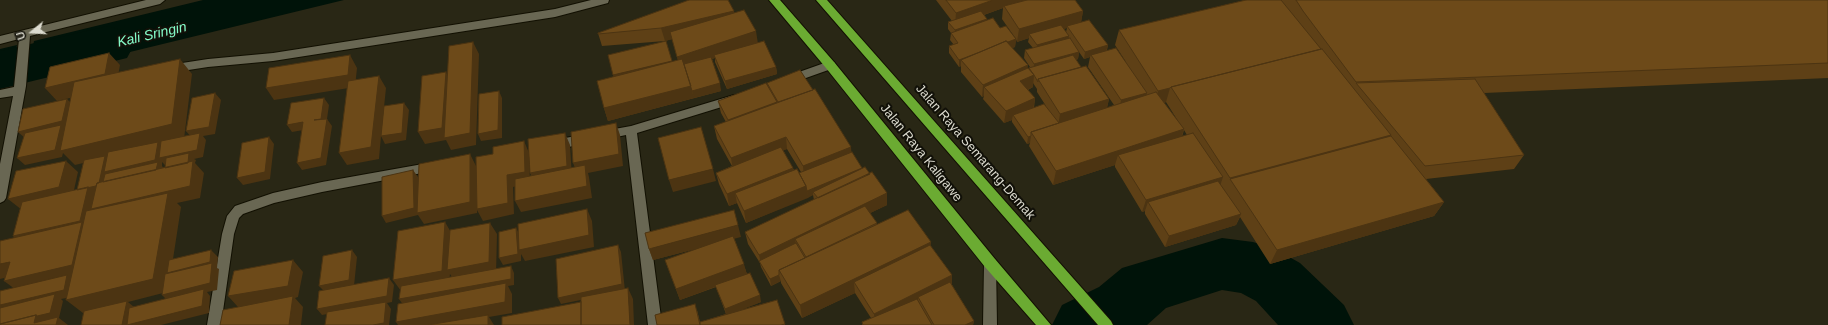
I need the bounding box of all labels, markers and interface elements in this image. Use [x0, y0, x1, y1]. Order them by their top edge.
north arrow [12, 12, 52, 52]
water label: Kali Sringin [116, 19, 188, 51]
text: U [14, 30, 28, 41]
street label: Jalan Raya Semarang-Demak [912, 81, 1038, 223]
street label: Jalan Raya Kaligawe [877, 101, 965, 205]

